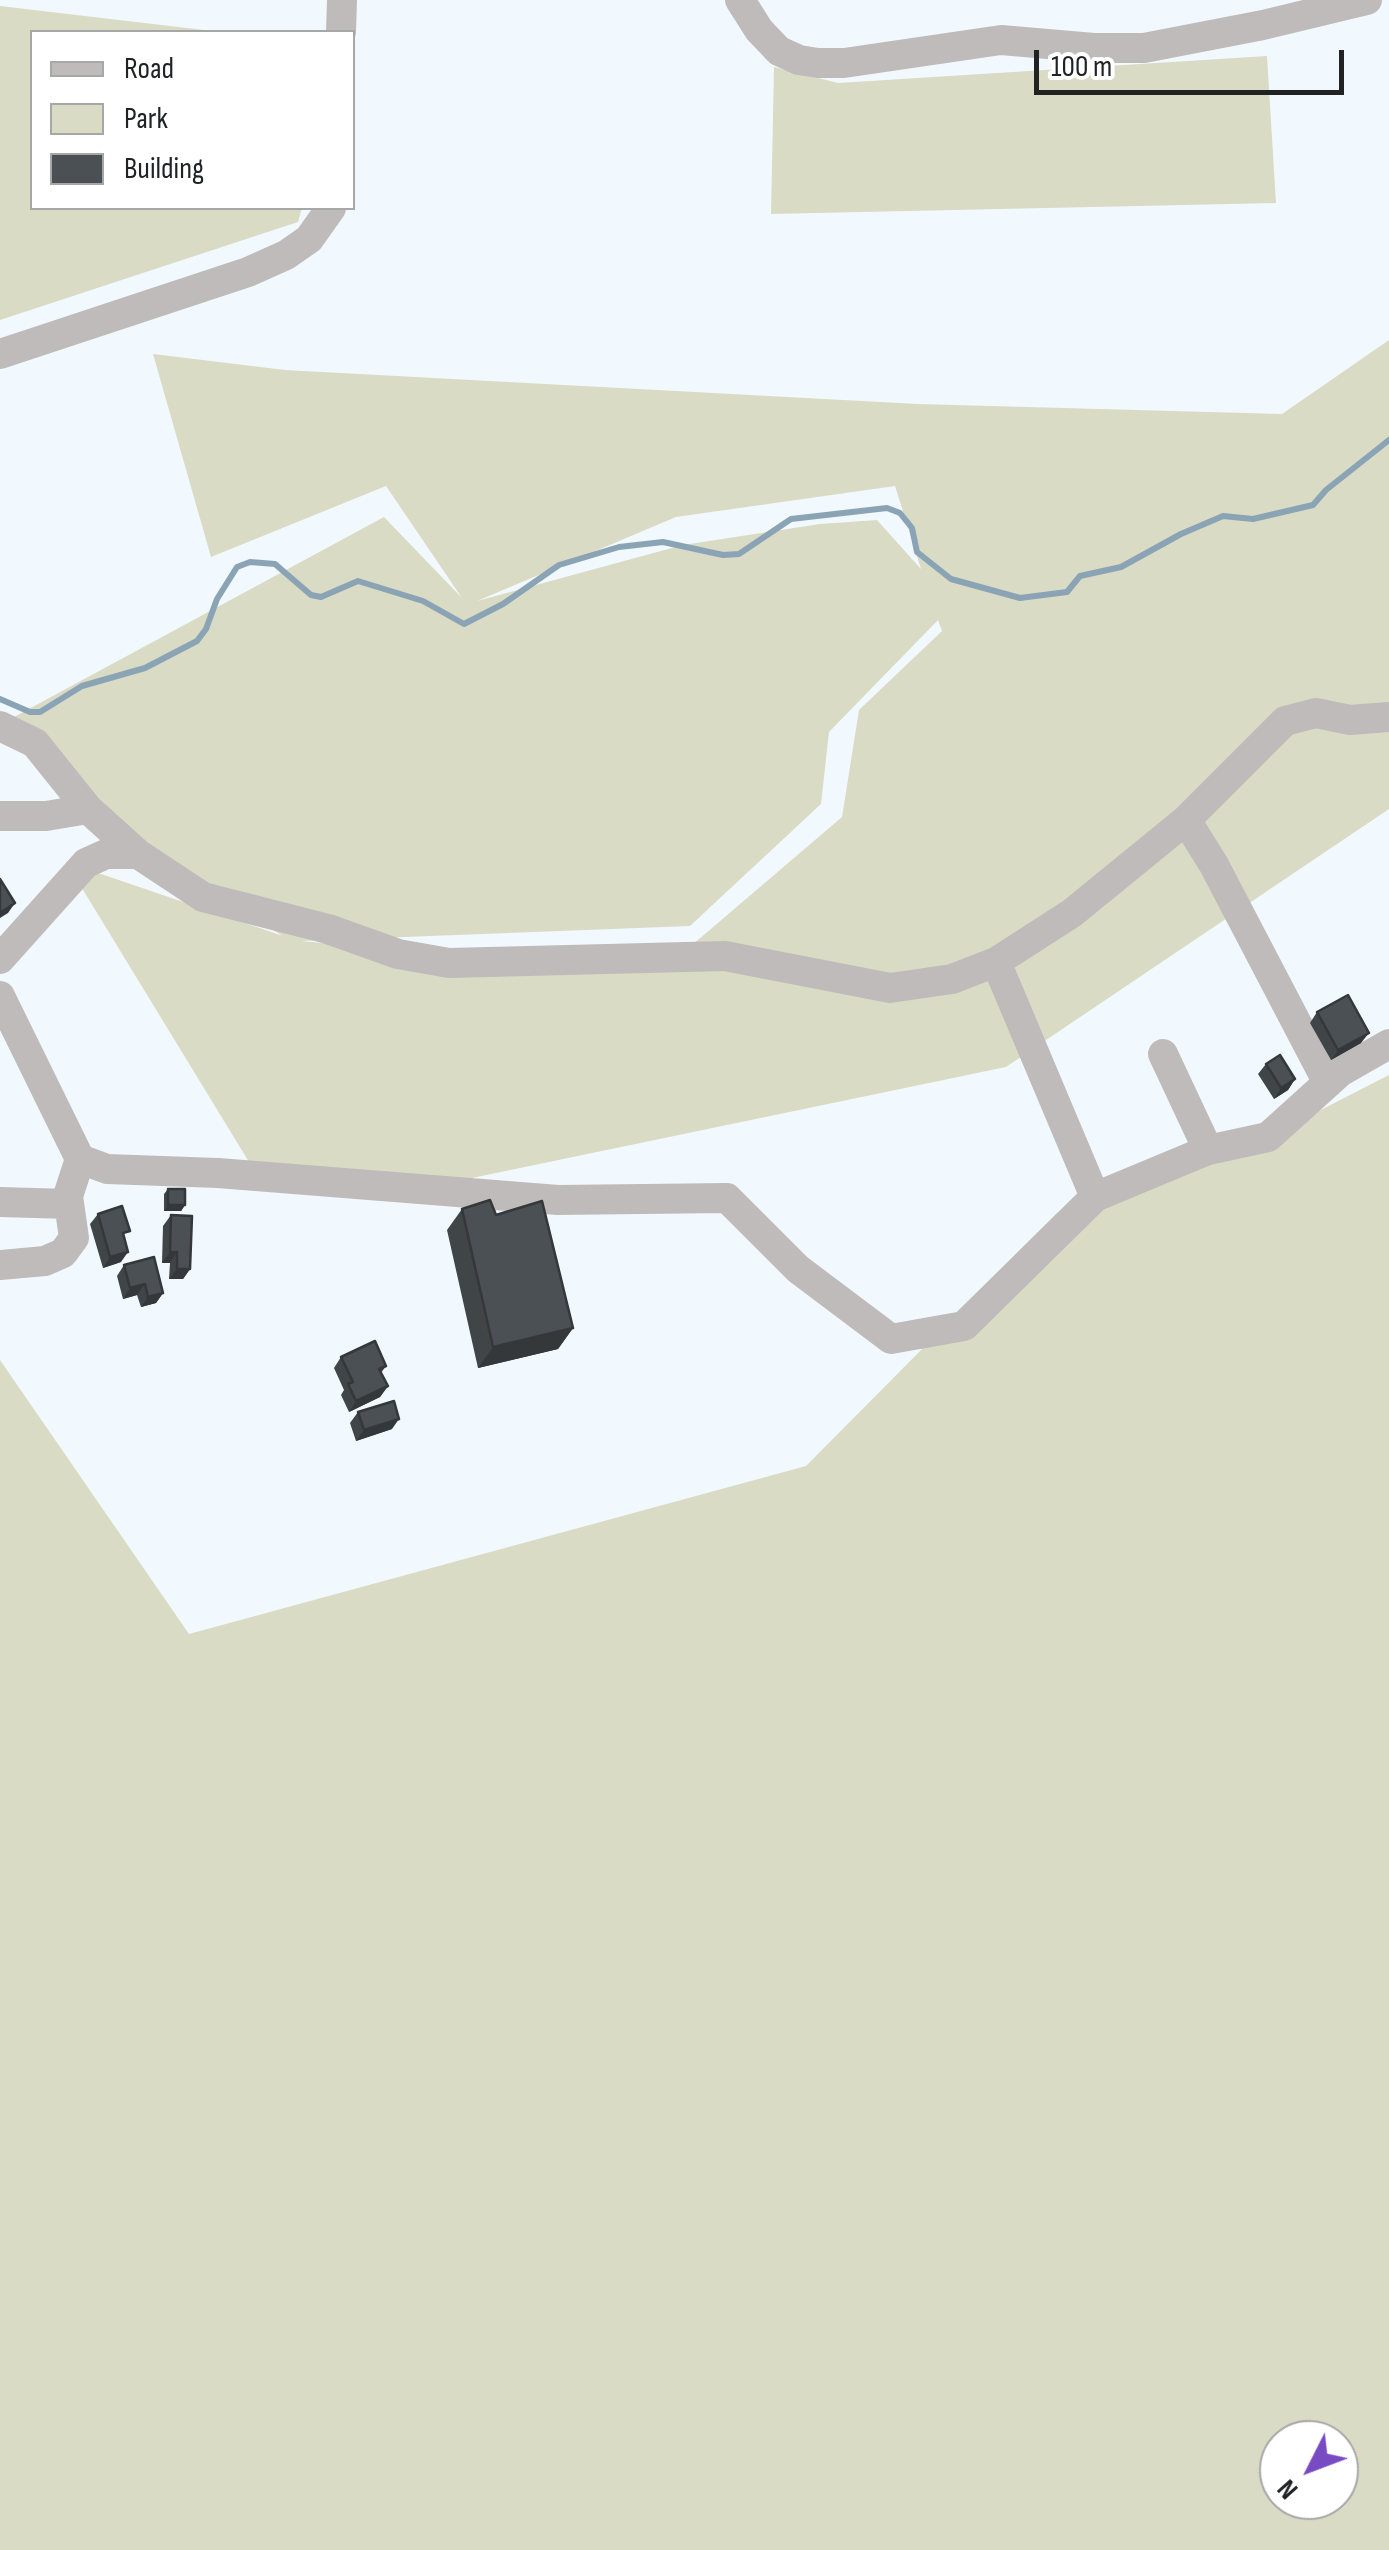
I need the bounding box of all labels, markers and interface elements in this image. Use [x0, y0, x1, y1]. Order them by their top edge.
legend [30, 30, 355, 210]
scale bar [1039, 30, 1349, 92]
text: 100 m [1051, 49, 1112, 85]
text: Road [124, 51, 174, 87]
text: Park [124, 101, 168, 137]
text: Building [124, 151, 204, 187]
north arrow [1259, 2420, 1359, 2520]
text: N [1271, 2472, 1305, 2506]

